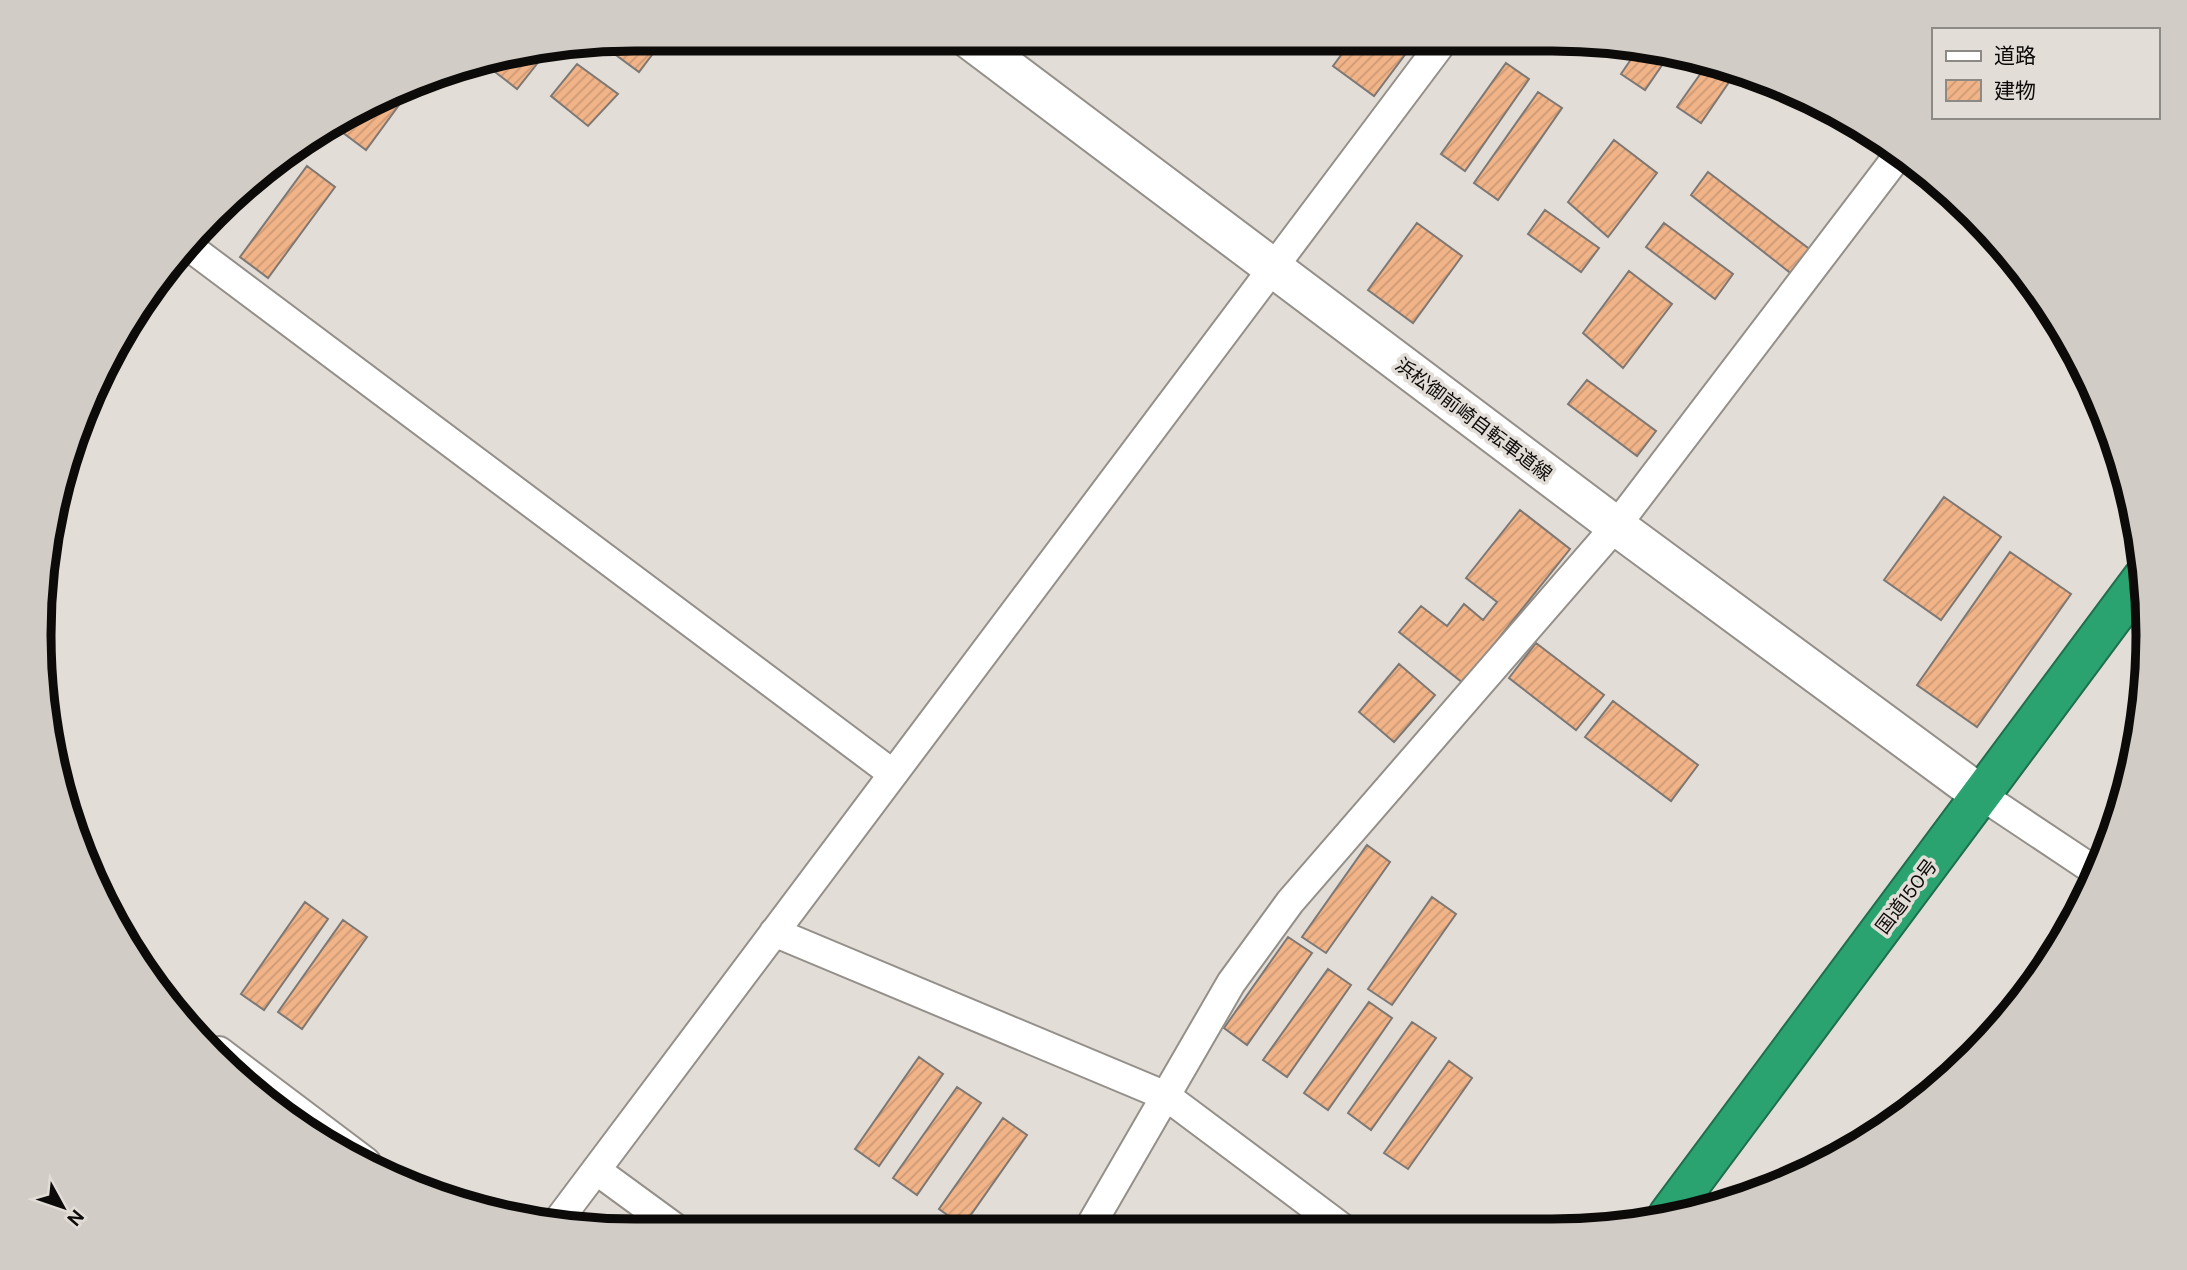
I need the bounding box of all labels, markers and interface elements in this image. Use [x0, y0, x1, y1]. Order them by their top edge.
legend [1932, 28, 2159, 119]
text: 道路 [1994, 42, 2036, 70]
text: 建物 [1994, 77, 2036, 105]
street label: 浜松御前崎自転車道線 [1390, 352, 1557, 487]
street label: 国道150号 [1870, 854, 1943, 939]
north arrow [28, 1172, 98, 1242]
text: N [62, 1204, 90, 1231]

